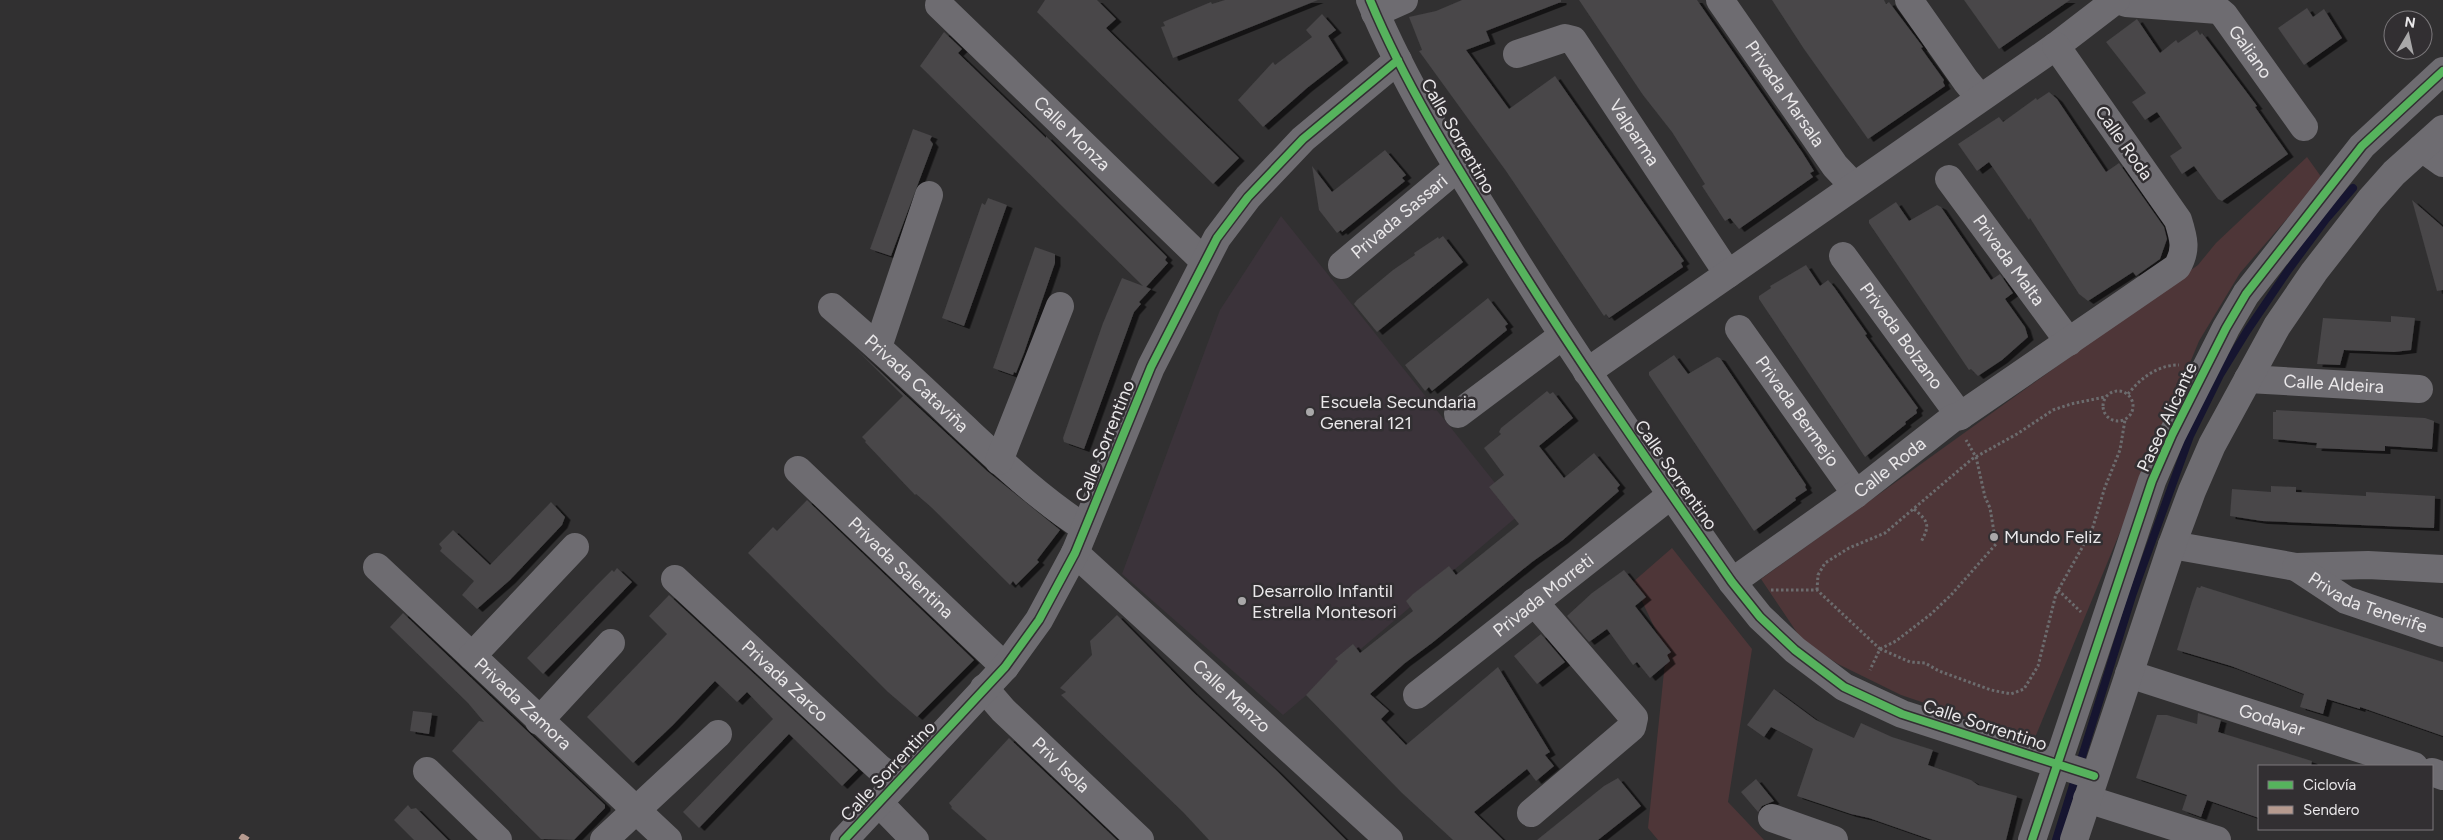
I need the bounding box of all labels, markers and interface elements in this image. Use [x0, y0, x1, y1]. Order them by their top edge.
north arrow [2383, 10, 2433, 60]
text: N [2403, 13, 2417, 32]
street label: Galiano [2224, 21, 2277, 83]
street label: Privada Marsala [1740, 36, 1829, 151]
street label: Calle Sorrentino [1416, 74, 1500, 198]
street label: Calle Monza [1029, 92, 1115, 176]
street label: Valparma [1604, 95, 1664, 170]
street label: Calle Roda [2090, 102, 2158, 184]
street label: Privada Sassari [1346, 170, 1452, 264]
street label: Privada Malta [1968, 211, 2050, 310]
street label: Privada Bolzano [1855, 278, 1948, 394]
street label: Privada Cataviña [860, 330, 973, 437]
street label: Privada Bermejo [1751, 352, 1844, 471]
street label: Paseo Alicante [2132, 359, 2202, 475]
street label: Calle Aldeira [2283, 370, 2385, 398]
street label: Calle Sorrentino [1071, 377, 1139, 505]
place label: Escuela Secundaria General 121 [1320, 391, 1476, 434]
marker: Escuela Secundaria General 121 [1304, 406, 1316, 418]
street label: Calle Sorrentino [1630, 416, 1722, 534]
street label: Calle Roda [1849, 432, 1930, 503]
street label: Privada Salentina [843, 513, 958, 623]
place label: Mundo Feliz [2004, 526, 2101, 548]
marker: Mundo Feliz [1988, 531, 2000, 543]
street label: Privada Morreti [1489, 549, 1598, 642]
street label: Privada Tenerife [2304, 567, 2430, 638]
place label: Desarrollo Infantil Estrella Montesori [1252, 580, 1397, 623]
marker: Desarrollo Infantil Estrella Montesori [1236, 595, 1248, 607]
street label: Privada Zarco [737, 635, 833, 726]
street label: Privada Zamora [470, 653, 576, 755]
street label: Calle Manzo [1188, 655, 1275, 737]
street label: Calle Sorrentino [1920, 695, 2050, 755]
street label: Godavar [2236, 699, 2308, 741]
street label: Calle Sorrentino [836, 716, 940, 826]
street label: Priv Isola [1028, 732, 1094, 798]
legend [2258, 765, 2433, 830]
text: Ciclovía [2303, 776, 2356, 794]
text: Sendero [2303, 801, 2360, 819]

